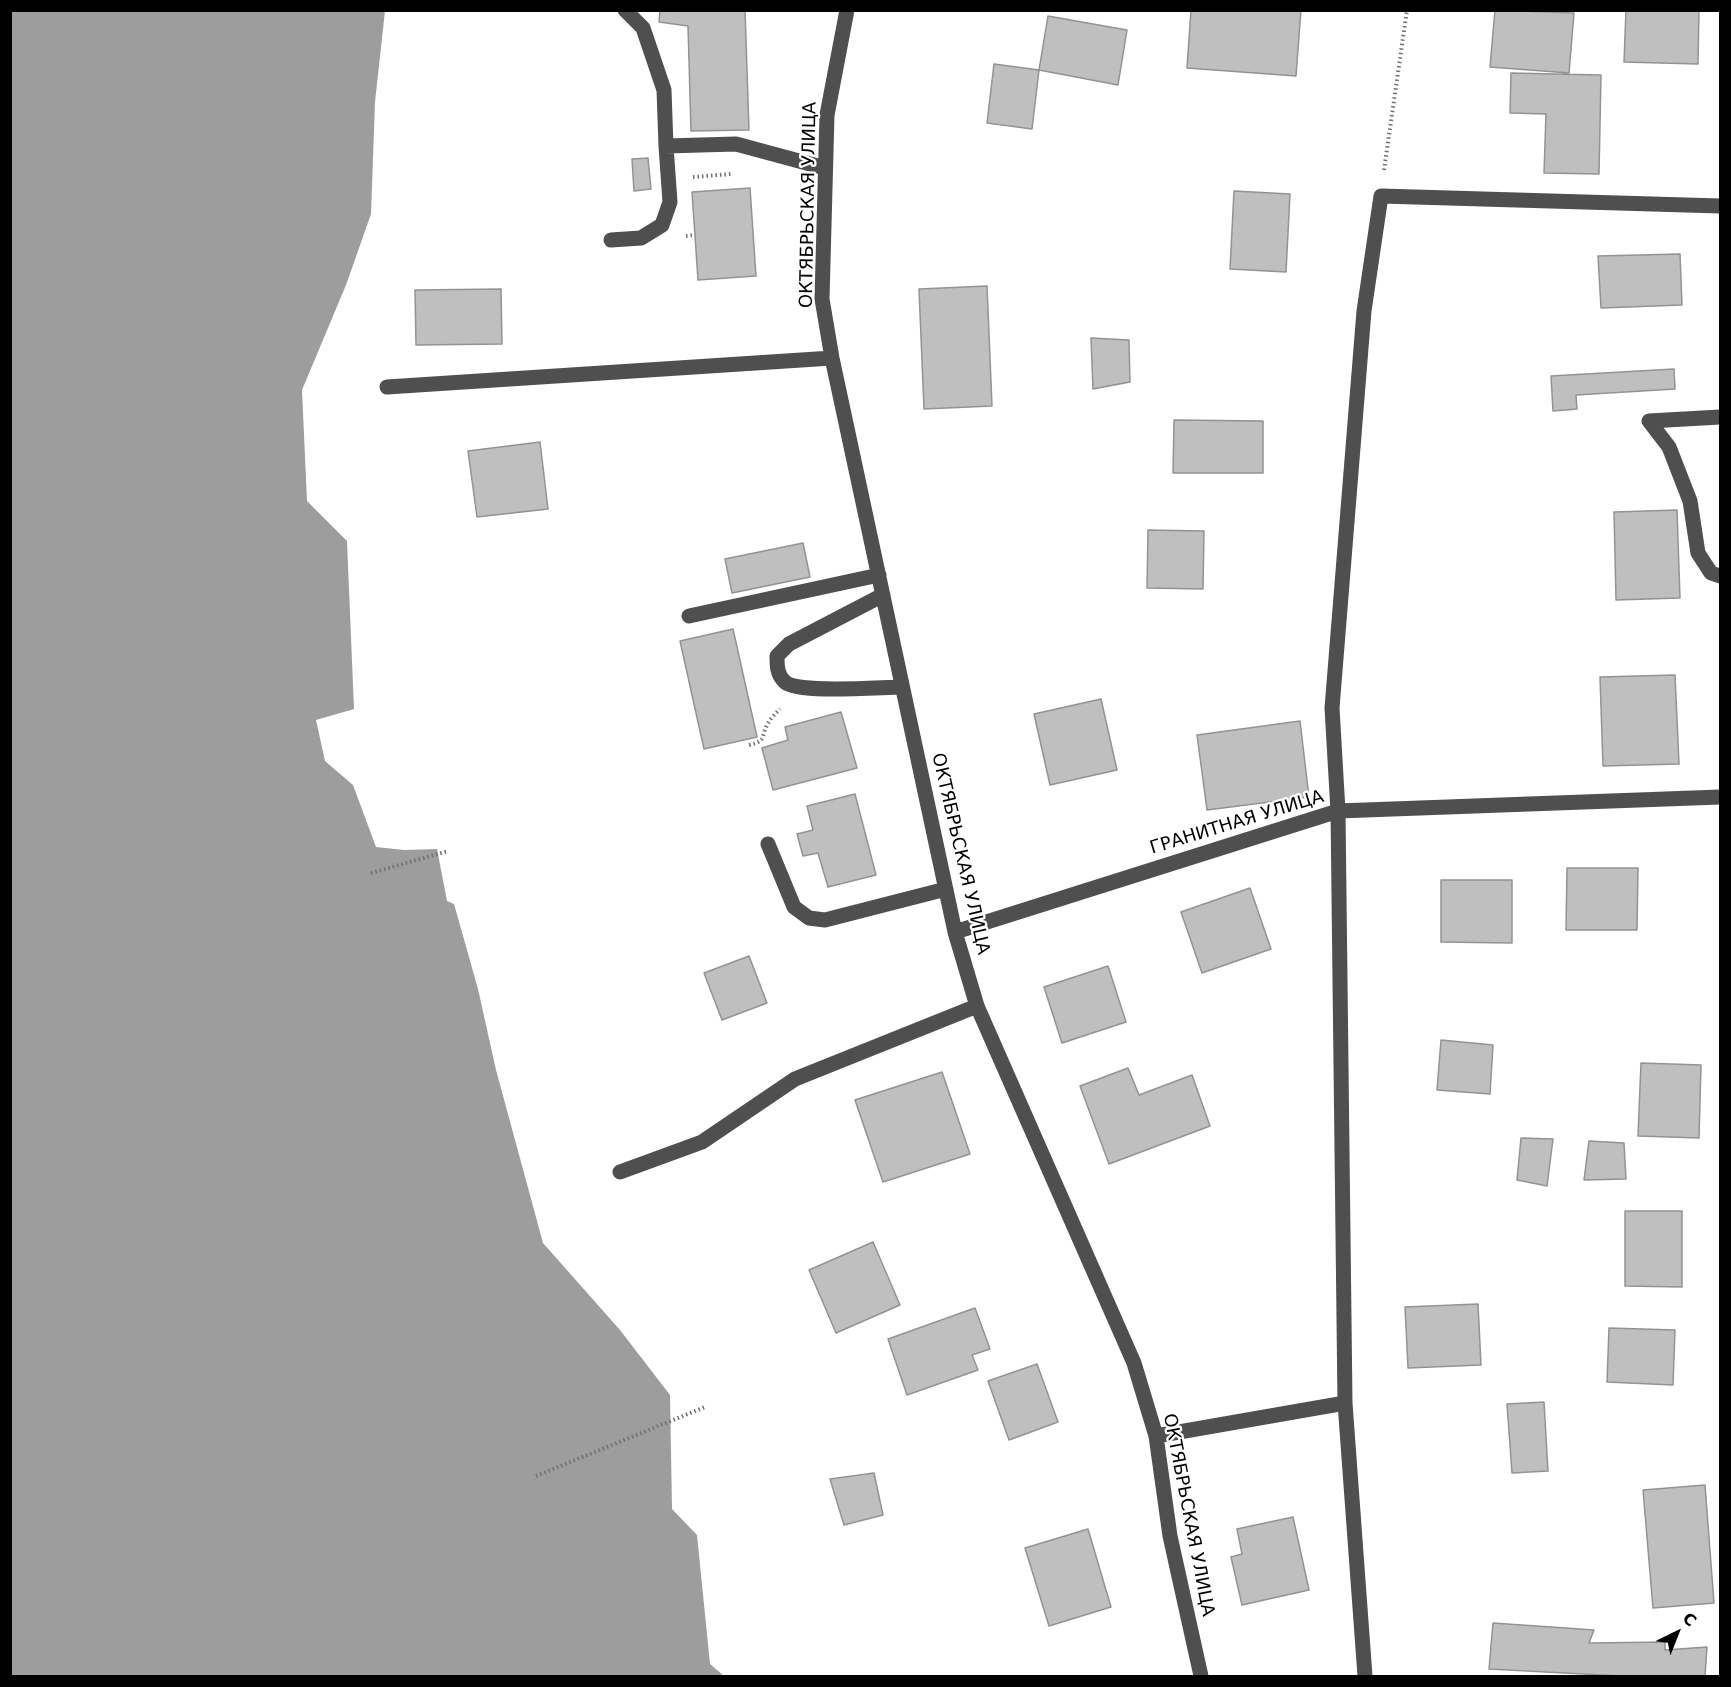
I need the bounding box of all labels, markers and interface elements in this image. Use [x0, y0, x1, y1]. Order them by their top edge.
street label: ОКТЯБРЬСКАЯ УЛИЦА [796, 102, 822, 308]
street label: ОКТЯБРЬСКАЯ УЛИЦА [926, 751, 994, 957]
street label: ГРАНИТНАЯ УЛИЦА [1148, 786, 1326, 860]
street label: ОКТЯБРЬСКАЯ УЛИЦА [1158, 1412, 1218, 1618]
north arrow [1647, 1603, 1707, 1663]
text: С [1679, 1609, 1700, 1630]

